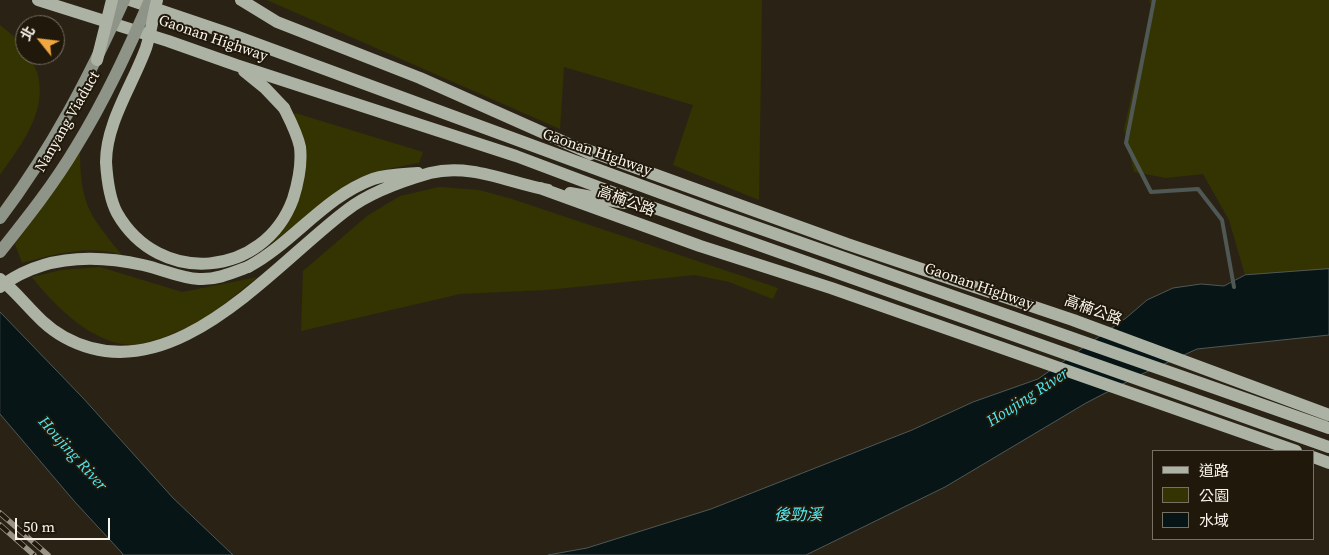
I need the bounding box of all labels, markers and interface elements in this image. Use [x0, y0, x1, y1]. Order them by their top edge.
street label: Gaonan Highway [156, 12, 270, 66]
north arrow [15, 15, 65, 65]
text: 北 [16, 22, 40, 44]
street label: Nanyang Viaduct [32, 68, 104, 176]
street label: Gaonan Highway [540, 126, 654, 180]
street label: 高楠公路 [595, 183, 657, 221]
street label: Gaonan Highway [922, 260, 1036, 314]
street label: 高楠公路 [1062, 292, 1124, 330]
water label: Houjing River [984, 364, 1072, 432]
water label: Houjing River [34, 413, 110, 495]
legend [1152, 450, 1314, 540]
text: 道路 [1199, 460, 1229, 481]
text: 公園 [1199, 485, 1229, 506]
water label: 後勁溪 [774, 506, 822, 526]
scale bar [18, 508, 112, 540]
text: 水域 [1199, 510, 1229, 531]
text: 50 m [23, 516, 55, 537]

